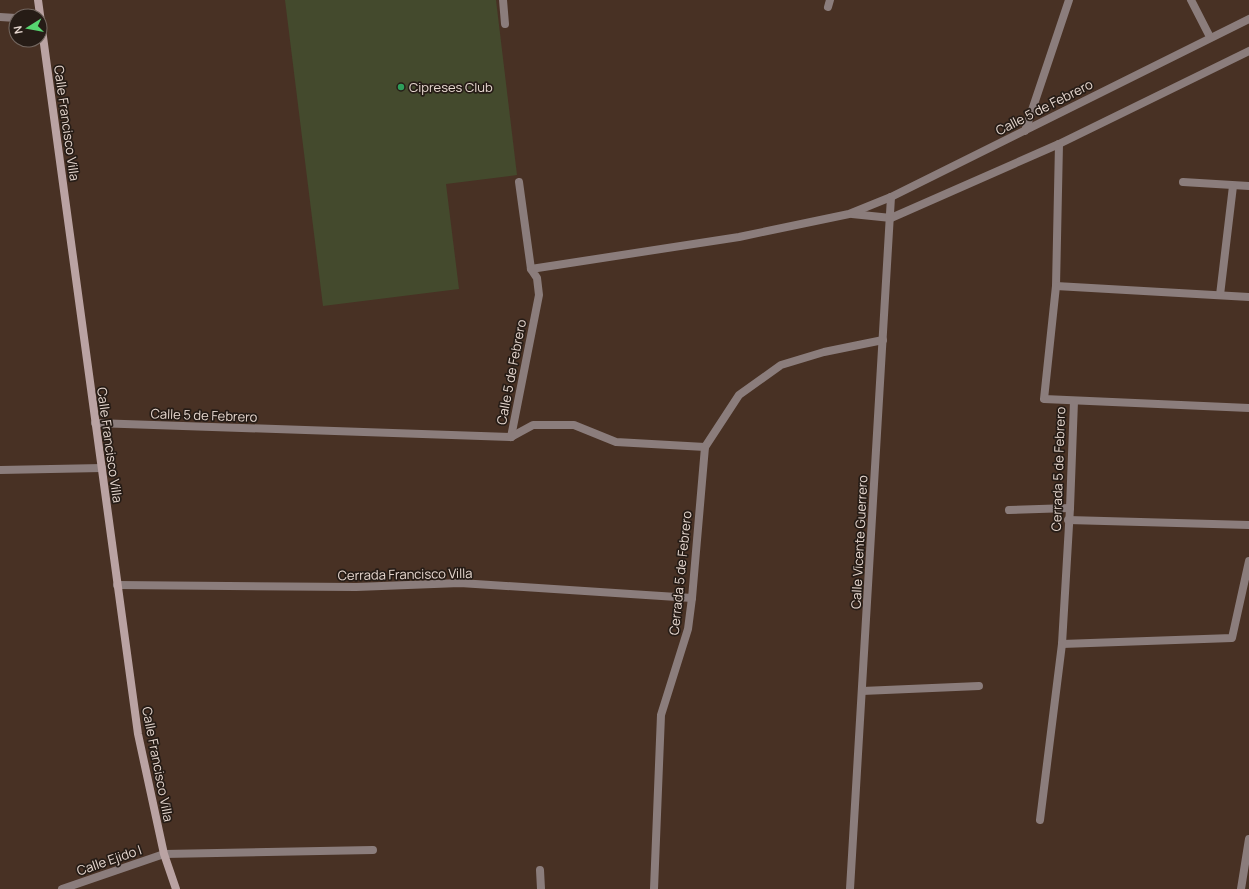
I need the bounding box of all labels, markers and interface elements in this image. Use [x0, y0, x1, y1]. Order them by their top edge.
north arrow [8, 8, 48, 48]
text: N [10, 25, 26, 35]
street label: Calle Francisco Villa [50, 64, 84, 182]
street label: Calle 5 de Febrero [992, 75, 1096, 139]
place label: Cipreses Club [409, 78, 493, 96]
marker: Cipreses Club [396, 82, 406, 92]
street label: Calle 5 de Febrero [492, 318, 530, 426]
street label: Calle Francisco Villa [93, 386, 127, 504]
street label: Calle 5 de Febrero [150, 404, 258, 426]
street label: Cerrada 5 de Febrero [1047, 406, 1069, 532]
street label: Calle Vicente Guerrero [846, 474, 872, 610]
street label: Cerrada 5 de Febrero [665, 510, 696, 636]
street label: Cerrada Francisco Villa [338, 564, 472, 584]
street label: Calle Francisco Villa [138, 705, 178, 823]
street label: Calle Ejido I [74, 840, 144, 880]

